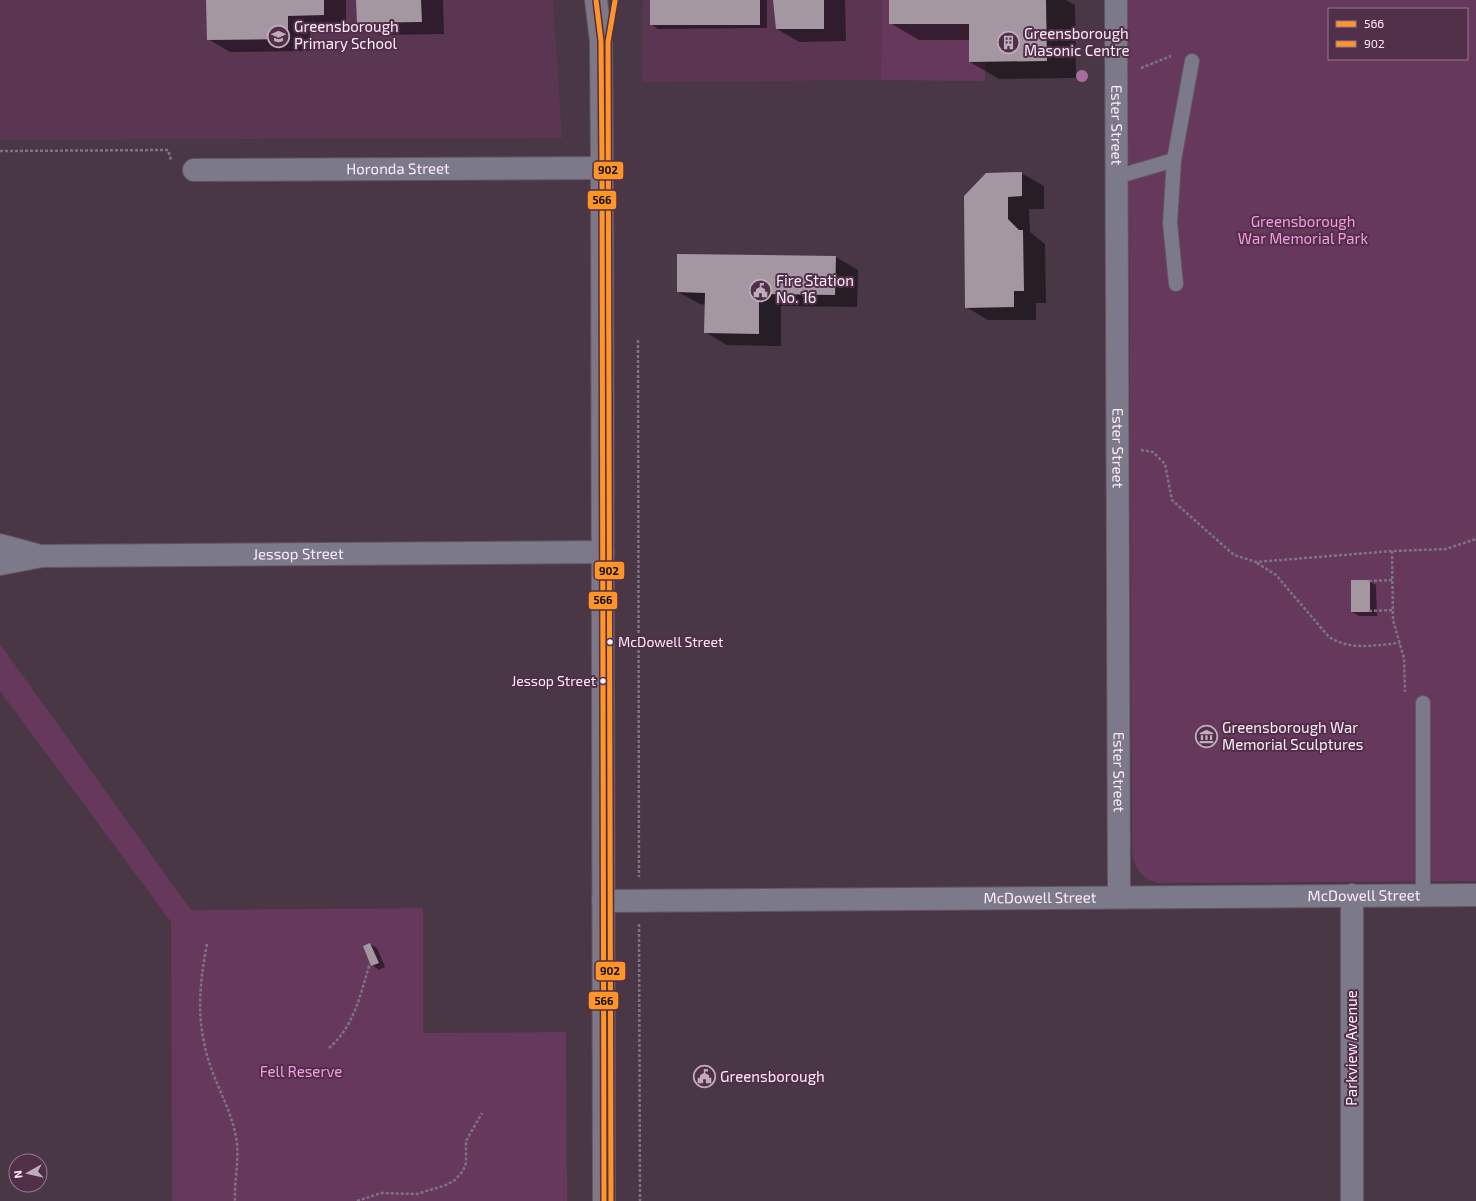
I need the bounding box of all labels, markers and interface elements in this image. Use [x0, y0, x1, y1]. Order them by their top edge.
legend [1328, 8, 1468, 60]
text: 566 [1364, 16, 1384, 30]
place label: Greensborough Primary School [294, 17, 399, 52]
school or university icon: Greensborough Primary School [265, 23, 291, 49]
place label: Greensborough Masonic Centre [1024, 24, 1130, 59]
building icon: Greensborough Masonic Centre [995, 30, 1021, 56]
text: 902 [1364, 36, 1385, 50]
street label: Ester Street [1108, 85, 1127, 166]
street label: Horonda Street [346, 159, 450, 177]
line badge: 902 [593, 161, 624, 180]
text: 902 [598, 163, 618, 176]
line badge: 566 [587, 190, 617, 210]
text: 566 [592, 193, 612, 206]
park label: Greensborough War Memorial Park [1238, 212, 1368, 247]
place label: Fire Station No. 16 [776, 271, 854, 306]
public building icon: Fire Station No. 16 [748, 277, 774, 303]
street label: Ester Street [1109, 408, 1128, 489]
street label: Jessop Street [253, 544, 344, 562]
line badge: 902 [594, 561, 625, 580]
text: 902 [599, 564, 619, 577]
line badge: 566 [588, 591, 618, 610]
text: 566 [593, 593, 613, 606]
place label: McDowell Street [618, 633, 723, 650]
marker: McDowell Street [605, 637, 615, 647]
place label: Jessop Street [511, 672, 596, 689]
marker: Jessop Street [598, 676, 608, 686]
place label: Greensborough War Memorial Sculptures [1222, 718, 1363, 753]
museum icon: Greensborough War Memorial Sculptures [1193, 724, 1219, 750]
street label: Ester Street [1110, 732, 1129, 813]
street label: McDowell Street [1307, 885, 1421, 904]
street label: McDowell Street [983, 888, 1097, 906]
line badge: 902 [595, 961, 626, 981]
text: 902 [600, 964, 620, 977]
street label: Parkview Avenue [1342, 990, 1360, 1106]
line badge: 566 [588, 991, 619, 1010]
text: 566 [594, 994, 614, 1007]
park label: Fell Reserve [260, 1062, 342, 1080]
public building icon: Greensborough [691, 1064, 717, 1090]
place label: Greensborough [720, 1067, 825, 1085]
north arrow [8, 1153, 48, 1193]
text: N [11, 1170, 25, 1179]

